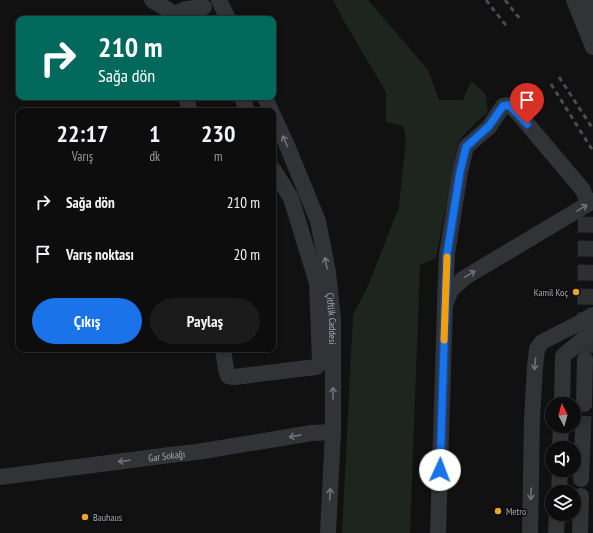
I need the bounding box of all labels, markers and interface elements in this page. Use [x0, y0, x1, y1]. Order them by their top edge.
text: 210 m [98, 28, 162, 65]
icon: right [32, 32, 84, 84]
text: Sağa dön [98, 64, 155, 87]
pin [510, 83, 544, 124]
icon: arrive [516, 89, 538, 111]
text: 22:17 [57, 118, 108, 149]
text: 1 [149, 118, 160, 149]
text: 230 [201, 118, 235, 149]
one-way arrow [281, 135, 288, 147]
text: Varış [72, 148, 93, 165]
text: dk [149, 148, 160, 165]
text: m [214, 148, 222, 165]
icon: right [32, 191, 54, 213]
text: Sağa dön [66, 193, 115, 212]
text: 210 m [227, 193, 260, 212]
one-way arrow [576, 203, 588, 211]
icon: arrive [32, 243, 54, 265]
text: Varış noktası [66, 245, 134, 264]
text: 20 m [234, 245, 260, 264]
one-way arrow [322, 257, 330, 270]
one-way arrow [464, 270, 476, 278]
place label: Kamil Koç [534, 286, 568, 299]
marker: Kamil Koç [571, 287, 581, 297]
street label: Çitftlik Caddesi [324, 292, 340, 345]
button: Çıkış [32, 298, 142, 344]
button: Paylaş [150, 298, 260, 344]
one-way arrow [532, 357, 539, 370]
one-way arrow [329, 387, 337, 400]
north arrow [545, 397, 581, 433]
map controls [545, 397, 581, 521]
one-way arrow [288, 432, 301, 440]
button: sound [545, 441, 581, 477]
street label: Gar Sokağı [148, 447, 186, 464]
position arrow [419, 449, 461, 491]
one-way arrow [118, 457, 131, 465]
button: layers [545, 485, 581, 521]
one-way arrow [527, 487, 535, 500]
one-way arrow [326, 488, 334, 501]
place label: Metro [506, 505, 526, 518]
marker: Metro [493, 506, 503, 516]
place label: Bauhaus [93, 511, 123, 524]
marker: Bauhaus [80, 512, 90, 522]

